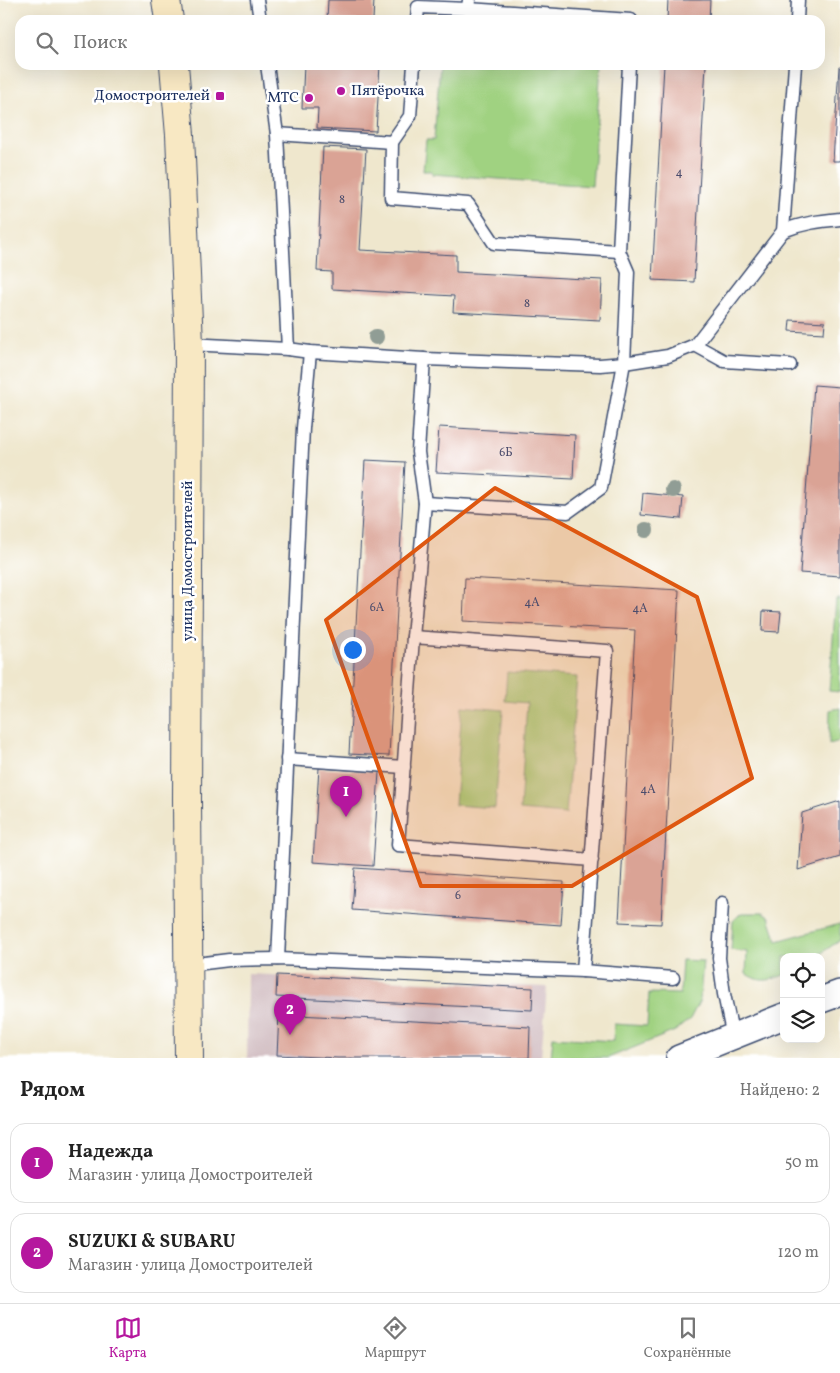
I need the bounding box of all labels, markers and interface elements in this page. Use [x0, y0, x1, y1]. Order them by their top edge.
search box [15, 15, 825, 70]
icon: search [33, 29, 61, 57]
text: Поиск [73, 30, 127, 56]
place label: Пятёрочка [351, 81, 425, 102]
marker: Пятёрочка [335, 85, 347, 97]
place label: Домостроителей [94, 86, 210, 107]
place label: МТС [267, 88, 299, 109]
marker: Домостроителей [214, 90, 226, 102]
marker: МТС [303, 92, 315, 104]
house number: 4 [675, 165, 683, 181]
house number: 8 [339, 192, 345, 208]
house number: 8 [524, 296, 530, 312]
house number: 6Б [499, 445, 513, 461]
street label: улица Домостроителей [178, 481, 199, 641]
house number: 4А [524, 595, 540, 611]
house number: 6А [370, 600, 385, 616]
house number: 4А [632, 601, 648, 617]
your location [340, 637, 366, 663]
pin: 1 [330, 776, 362, 817]
house number: 4А [640, 782, 656, 798]
house number: 6 [455, 888, 461, 904]
map controls [780, 953, 825, 1043]
button: locate [780, 953, 825, 998]
pin: 2 [274, 994, 306, 1035]
button: layers [780, 998, 825, 1043]
text: Рядом [20, 1076, 85, 1105]
text: Найдено: 2 [740, 1080, 820, 1102]
text: Надежда [68, 1139, 153, 1165]
text: 1 [34, 1152, 40, 1174]
text: 50 m [785, 1152, 819, 1174]
text: Магазин · улица Домостроителей [68, 1165, 313, 1187]
text: SUZUKI & SUBARU [68, 1229, 236, 1255]
text: 2 [33, 1242, 41, 1264]
text: 120 m [777, 1242, 819, 1264]
text: Магазин · улица Домостроителей [68, 1255, 313, 1277]
tab: Карта [109, 1314, 147, 1363]
tab: Маршрут [364, 1314, 426, 1363]
tab: Сохранённые [644, 1314, 731, 1363]

